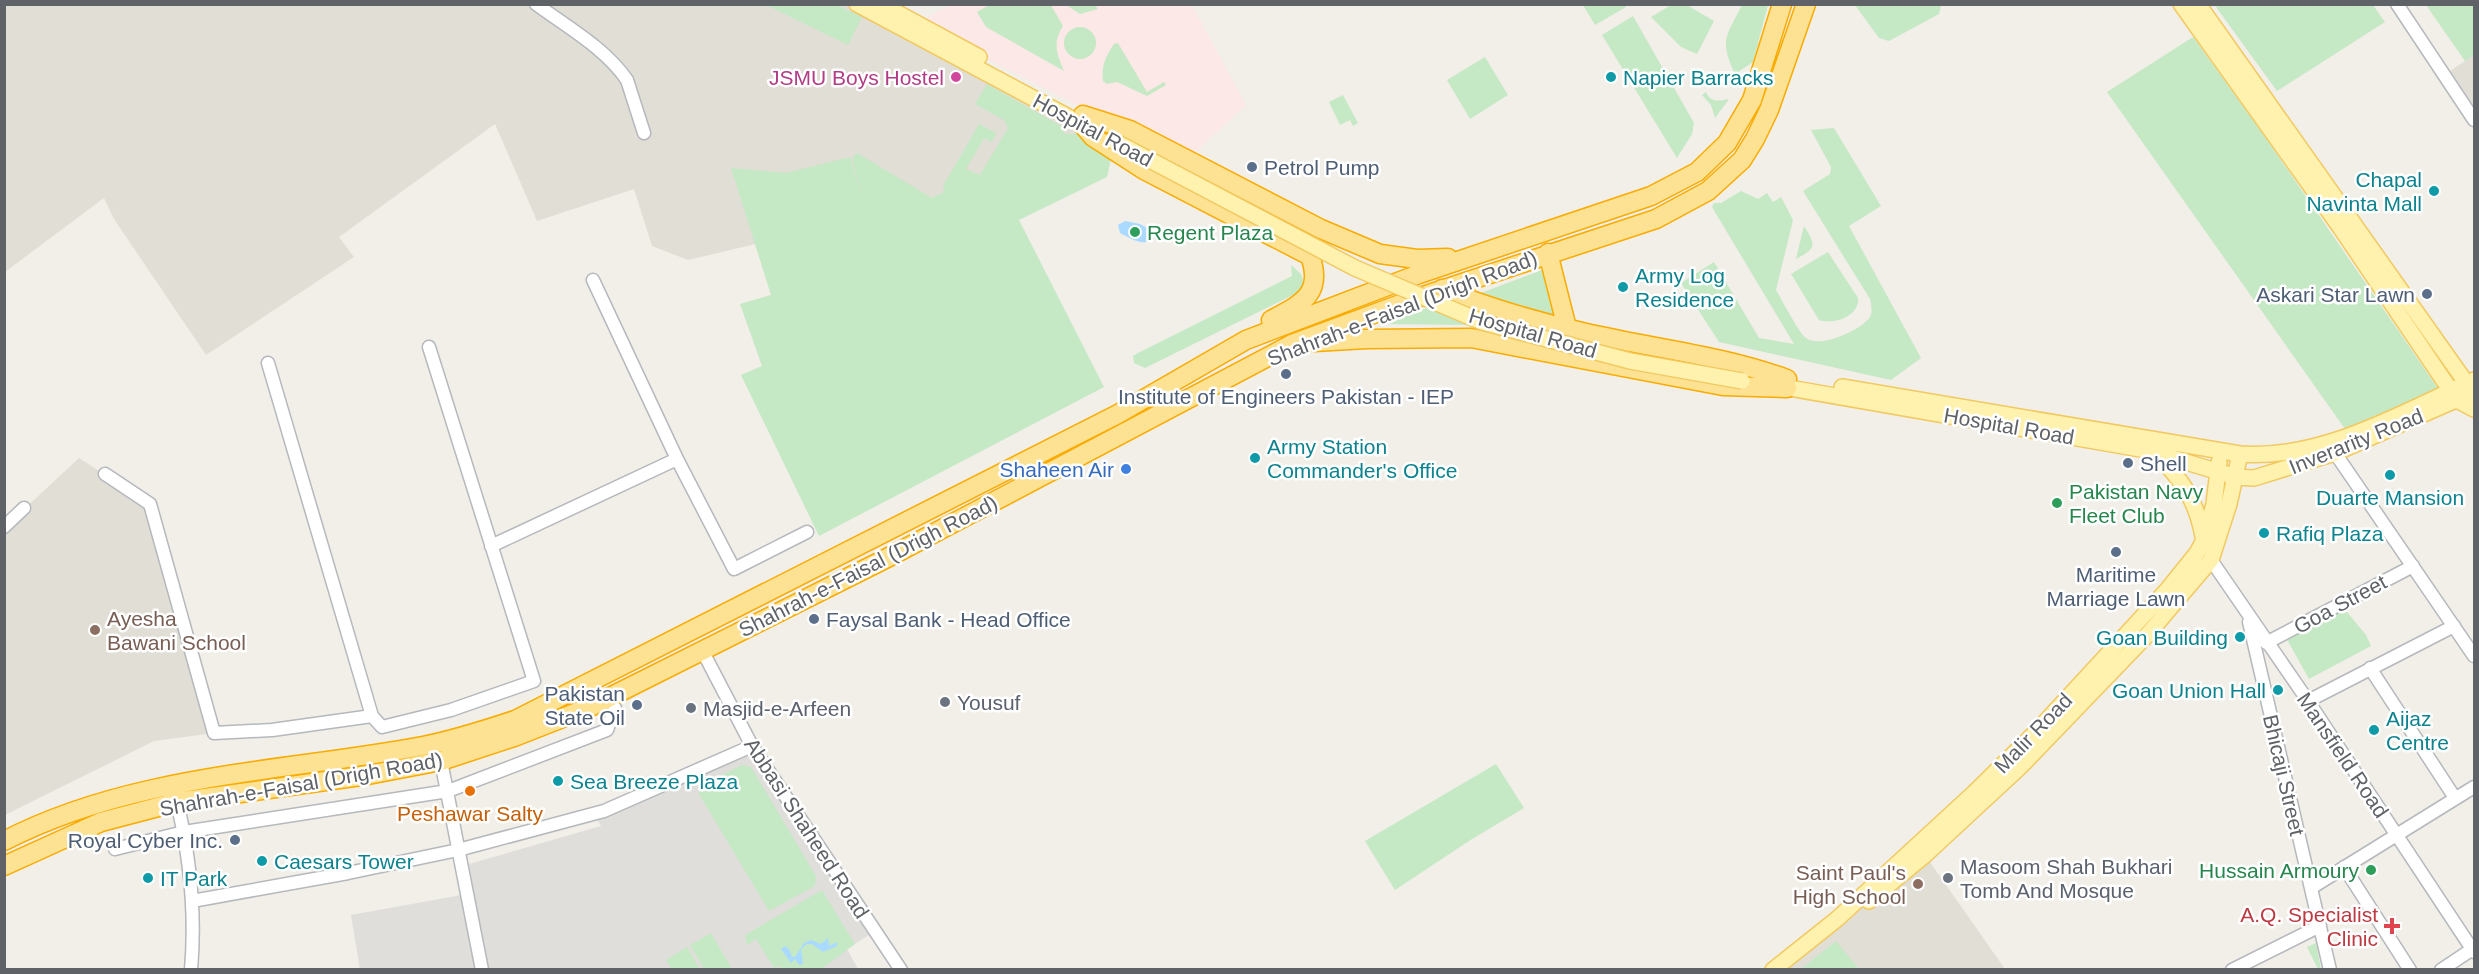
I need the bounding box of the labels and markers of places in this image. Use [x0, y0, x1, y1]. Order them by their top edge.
place label: JSMU Boys Hostel [769, 66, 944, 89]
place label: Napier Barracks [1623, 66, 1774, 89]
marker: JSMU Boys Hostel [949, 70, 963, 84]
marker: Napier Barracks [1604, 70, 1618, 84]
place label: Petrol Pump [1264, 156, 1380, 179]
marker: Petrol Pump [1245, 160, 1259, 174]
place label: Chapal Navinta Mall [2306, 168, 2422, 215]
marker: Chapal Navinta Mall [2427, 184, 2441, 198]
place label: Regent Plaza [1147, 221, 1273, 244]
marker: Regent Plaza [1128, 225, 1142, 239]
place label: Army Log Residence [1635, 264, 1734, 311]
marker: Army Log Residence [1616, 280, 1630, 294]
place label: Askari Star Lawn [2256, 283, 2415, 306]
marker: Askari Star Lawn [2420, 287, 2434, 301]
marker: Institute of Engineers Pakistan - IEP [1279, 367, 1293, 381]
place label: Institute of Engineers Pakistan - IEP [1118, 385, 1454, 408]
place label: Army Station Commander's Office [1267, 435, 1457, 482]
marker: Army Station Commander's Office [1248, 451, 1262, 465]
place label: Shell [2140, 452, 2187, 475]
marker: Shell [2121, 456, 2135, 470]
place label: Shaheen Air [1000, 458, 1114, 481]
marker: Shaheen Air [1119, 462, 1133, 476]
marker: Duarte Mansion [2383, 468, 2397, 482]
place label: Pakistan Navy Fleet Club [2069, 480, 2204, 527]
place label: Duarte Mansion [2316, 486, 2464, 509]
marker: Pakistan Navy Fleet Club [2050, 496, 2064, 510]
place label: Rafiq Plaza [2276, 522, 2384, 545]
marker: Rafiq Plaza [2257, 526, 2271, 540]
marker: Maritime Marriage Lawn [2109, 545, 2123, 559]
place label: Maritime Marriage Lawn [2047, 563, 2185, 610]
place label: Ayesha Bawani School [107, 607, 246, 654]
place label: Faysal Bank - Head Office [826, 608, 1071, 631]
marker: Faysal Bank - Head Office [807, 612, 821, 626]
marker: Ayesha Bawani School [88, 623, 102, 637]
place label: Goan Building [2096, 626, 2228, 649]
marker: Goan Building [2233, 630, 2247, 644]
place label: Goan Union Hall [2112, 679, 2266, 702]
place label: Pakistan State Oil [544, 682, 625, 729]
marker: Goan Union Hall [2271, 683, 2285, 697]
place label: Yousuf [957, 691, 1021, 714]
marker: Yousuf [938, 695, 952, 709]
place label: Masjid-e-Arfeen [703, 697, 851, 720]
marker: Pakistan State Oil [630, 698, 644, 712]
marker: Masjid-e-Arfeen [684, 701, 698, 715]
place label: Aijaz Centre [2386, 707, 2449, 754]
marker: Aijaz Centre [2367, 723, 2381, 737]
place label: Sea Breeze Plaza [570, 770, 738, 793]
marker: Sea Breeze Plaza [551, 774, 565, 788]
marker: Peshawar Salty [463, 784, 477, 798]
place label: Peshawar Salty [397, 802, 543, 825]
place label: Royal Cyber Inc. [68, 829, 223, 852]
marker: Royal Cyber Inc. [228, 833, 242, 847]
place label: Caesars Tower [274, 850, 414, 873]
marker: Caesars Tower [255, 854, 269, 868]
place label: Masoom Shah Bukhari Tomb And Mosque [1960, 855, 2172, 902]
place label: Hussain Armoury [2199, 859, 2359, 882]
place label: Saint Paul's High School [1793, 861, 1906, 908]
marker: Hussain Armoury [2364, 863, 2378, 877]
place label: IT Park [160, 867, 228, 890]
marker: IT Park [141, 871, 155, 885]
marker: Masoom Shah Bukhari Tomb And Mosque [1941, 871, 1955, 885]
marker: Saint Paul's High School [1911, 877, 1925, 891]
place label: A.Q. Specialist Clinic [2240, 903, 2378, 950]
marker: A.Q. Specialist Clinic [2383, 917, 2401, 935]

